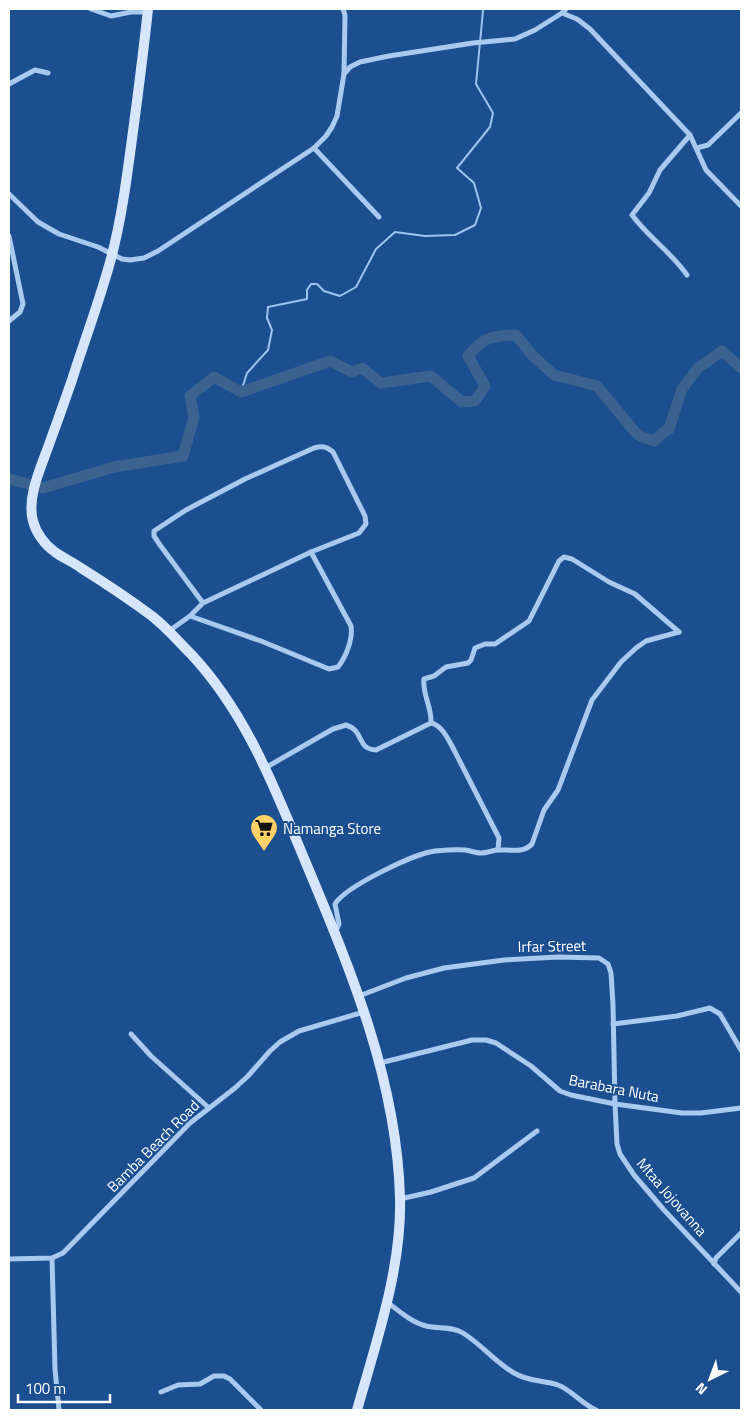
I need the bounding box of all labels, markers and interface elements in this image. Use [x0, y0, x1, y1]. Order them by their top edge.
supermarket icon: Namanga Store [249, 813, 279, 852]
place label: Namanga Store [283, 817, 381, 840]
street label: Irfar Street [518, 934, 587, 958]
street label: Barabara Nuta [567, 1068, 662, 1108]
street label: Bamba Beach Road [101, 1094, 205, 1198]
street label: Mtaa Jojovanna [631, 1153, 713, 1242]
north arrow [685, 1354, 735, 1404]
scale bar [18, 1372, 110, 1404]
text: 100 m [25, 1377, 66, 1400]
text: N [690, 1378, 712, 1400]

